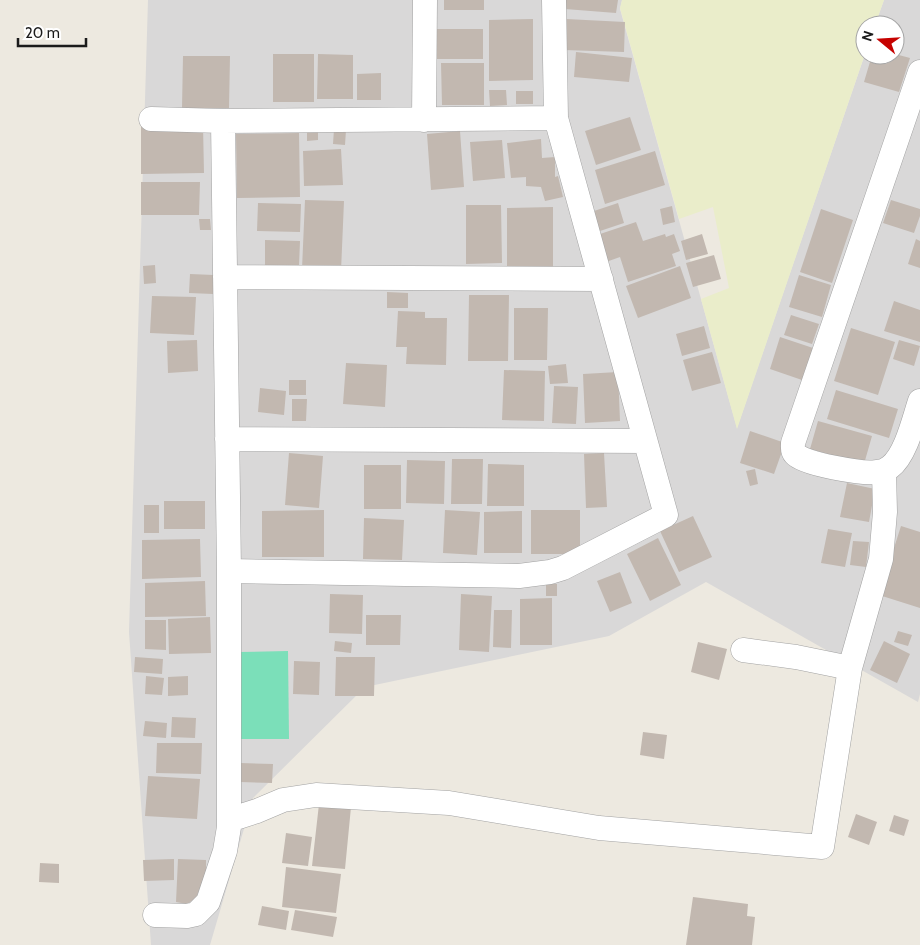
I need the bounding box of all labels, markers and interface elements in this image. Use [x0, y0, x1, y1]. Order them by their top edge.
scale bar [18, 15, 85, 47]
north arrow [855, 15, 905, 65]
text: 20 m [25, 24, 60, 42]
text: N [858, 28, 878, 43]

